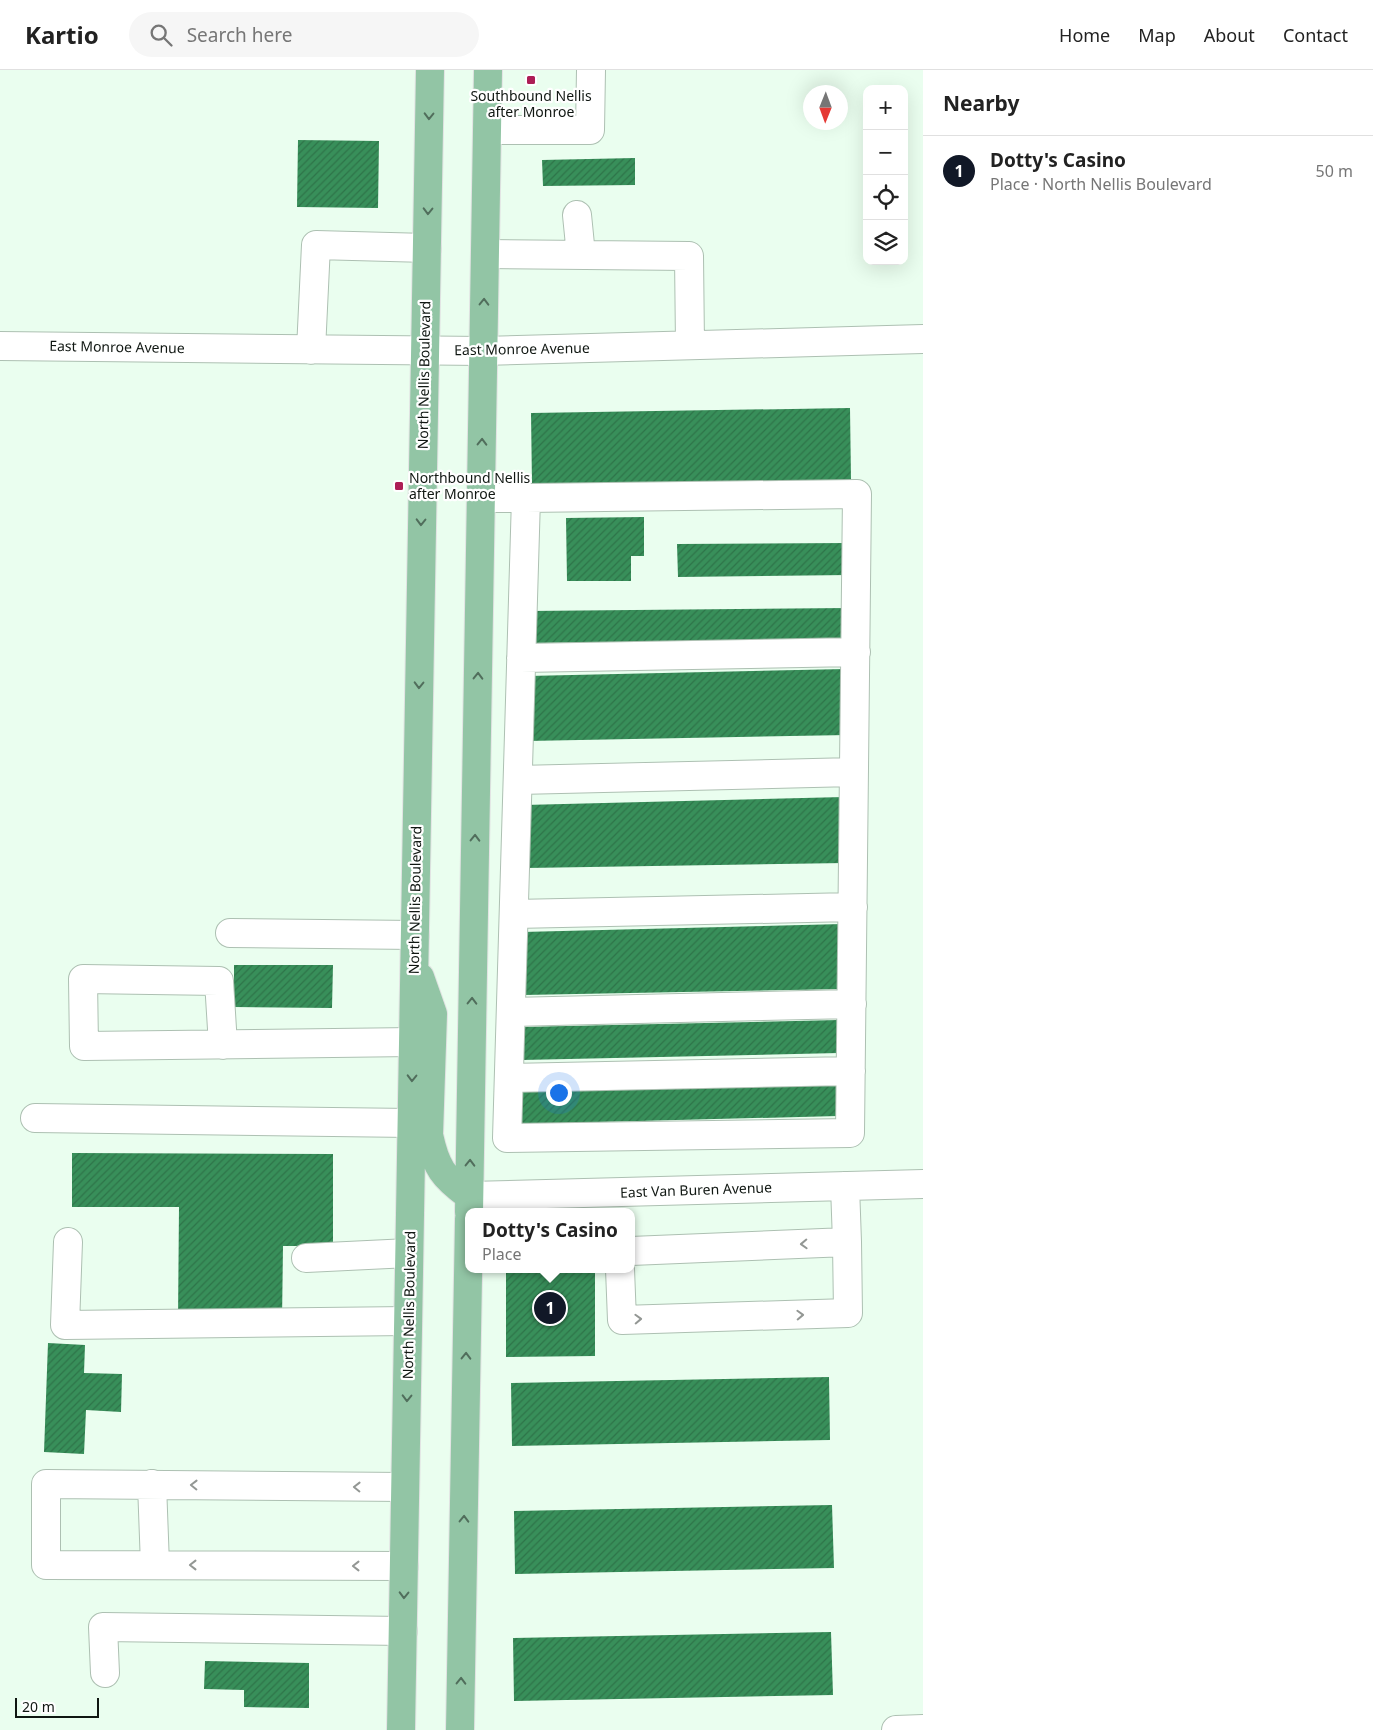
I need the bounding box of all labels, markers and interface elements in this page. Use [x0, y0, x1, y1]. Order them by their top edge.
search box [129, 12, 479, 57]
text: Kartio [25, 18, 99, 51]
icon: search [147, 21, 175, 49]
text: Search here [187, 22, 292, 48]
text: Home [1059, 23, 1110, 47]
text: Map [1138, 23, 1176, 47]
text: About [1204, 23, 1255, 47]
text: Contact [1283, 23, 1348, 47]
marker: Southbound Nellis after Monroe [525, 74, 537, 86]
north arrow [803, 85, 848, 130]
map controls [863, 85, 908, 265]
button: + [863, 85, 908, 130]
place label: Southbound Nellis after Monroe [470, 86, 592, 121]
text: Nearby [943, 89, 1019, 117]
one-way arrow [424, 112, 434, 120]
button: − [863, 130, 908, 175]
text: Dotty's Casino [990, 147, 1126, 173]
text: 1 [954, 160, 964, 182]
text: 50 m [1316, 160, 1353, 182]
text: Place · North Nellis Boulevard [990, 173, 1212, 195]
button: locate [863, 175, 908, 220]
one-way arrow [422, 207, 433, 215]
button: layers [863, 220, 908, 265]
one-way arrow [479, 298, 489, 306]
street label: North Nellis Boulevard [413, 301, 434, 449]
street label: East Monroe Avenue [49, 336, 185, 357]
street label: East Monroe Avenue [454, 338, 590, 359]
one-way arrow [477, 438, 487, 446]
place label: Northbound Nellis after Monroe [409, 468, 531, 503]
marker: Northbound Nellis after Monroe [393, 480, 405, 492]
one-way arrow [416, 519, 427, 527]
one-way arrow [473, 671, 483, 679]
one-way arrow [413, 681, 424, 689]
street label: North Nellis Boulevard [404, 826, 425, 974]
one-way arrow [470, 834, 480, 842]
one-way arrow [467, 996, 478, 1004]
one-way arrow [407, 1074, 417, 1082]
your location [546, 1080, 572, 1106]
one-way arrow [465, 1159, 475, 1166]
street label: East Van Buren Avenue [620, 1177, 772, 1202]
popup [465, 1208, 635, 1273]
text: Dotty's Casino [482, 1217, 618, 1243]
street label: North Nellis Boulevard [398, 1231, 419, 1379]
one-way arrow [799, 1239, 807, 1249]
text: Place [482, 1243, 522, 1265]
pin: 1 [534, 1289, 566, 1327]
one-way arrow [797, 1309, 805, 1320]
one-way arrow [634, 1314, 642, 1324]
one-way arrow [461, 1352, 472, 1360]
one-way arrow [402, 1394, 412, 1402]
one-way arrow [190, 1479, 198, 1490]
one-way arrow [352, 1482, 360, 1492]
one-way arrow [459, 1515, 469, 1522]
one-way arrow [189, 1560, 196, 1570]
one-way arrow [351, 1561, 359, 1571]
one-way arrow [399, 1592, 409, 1599]
one-way arrow [456, 1677, 466, 1685]
scale bar [15, 1695, 99, 1718]
text: 20 m [22, 1697, 55, 1716]

